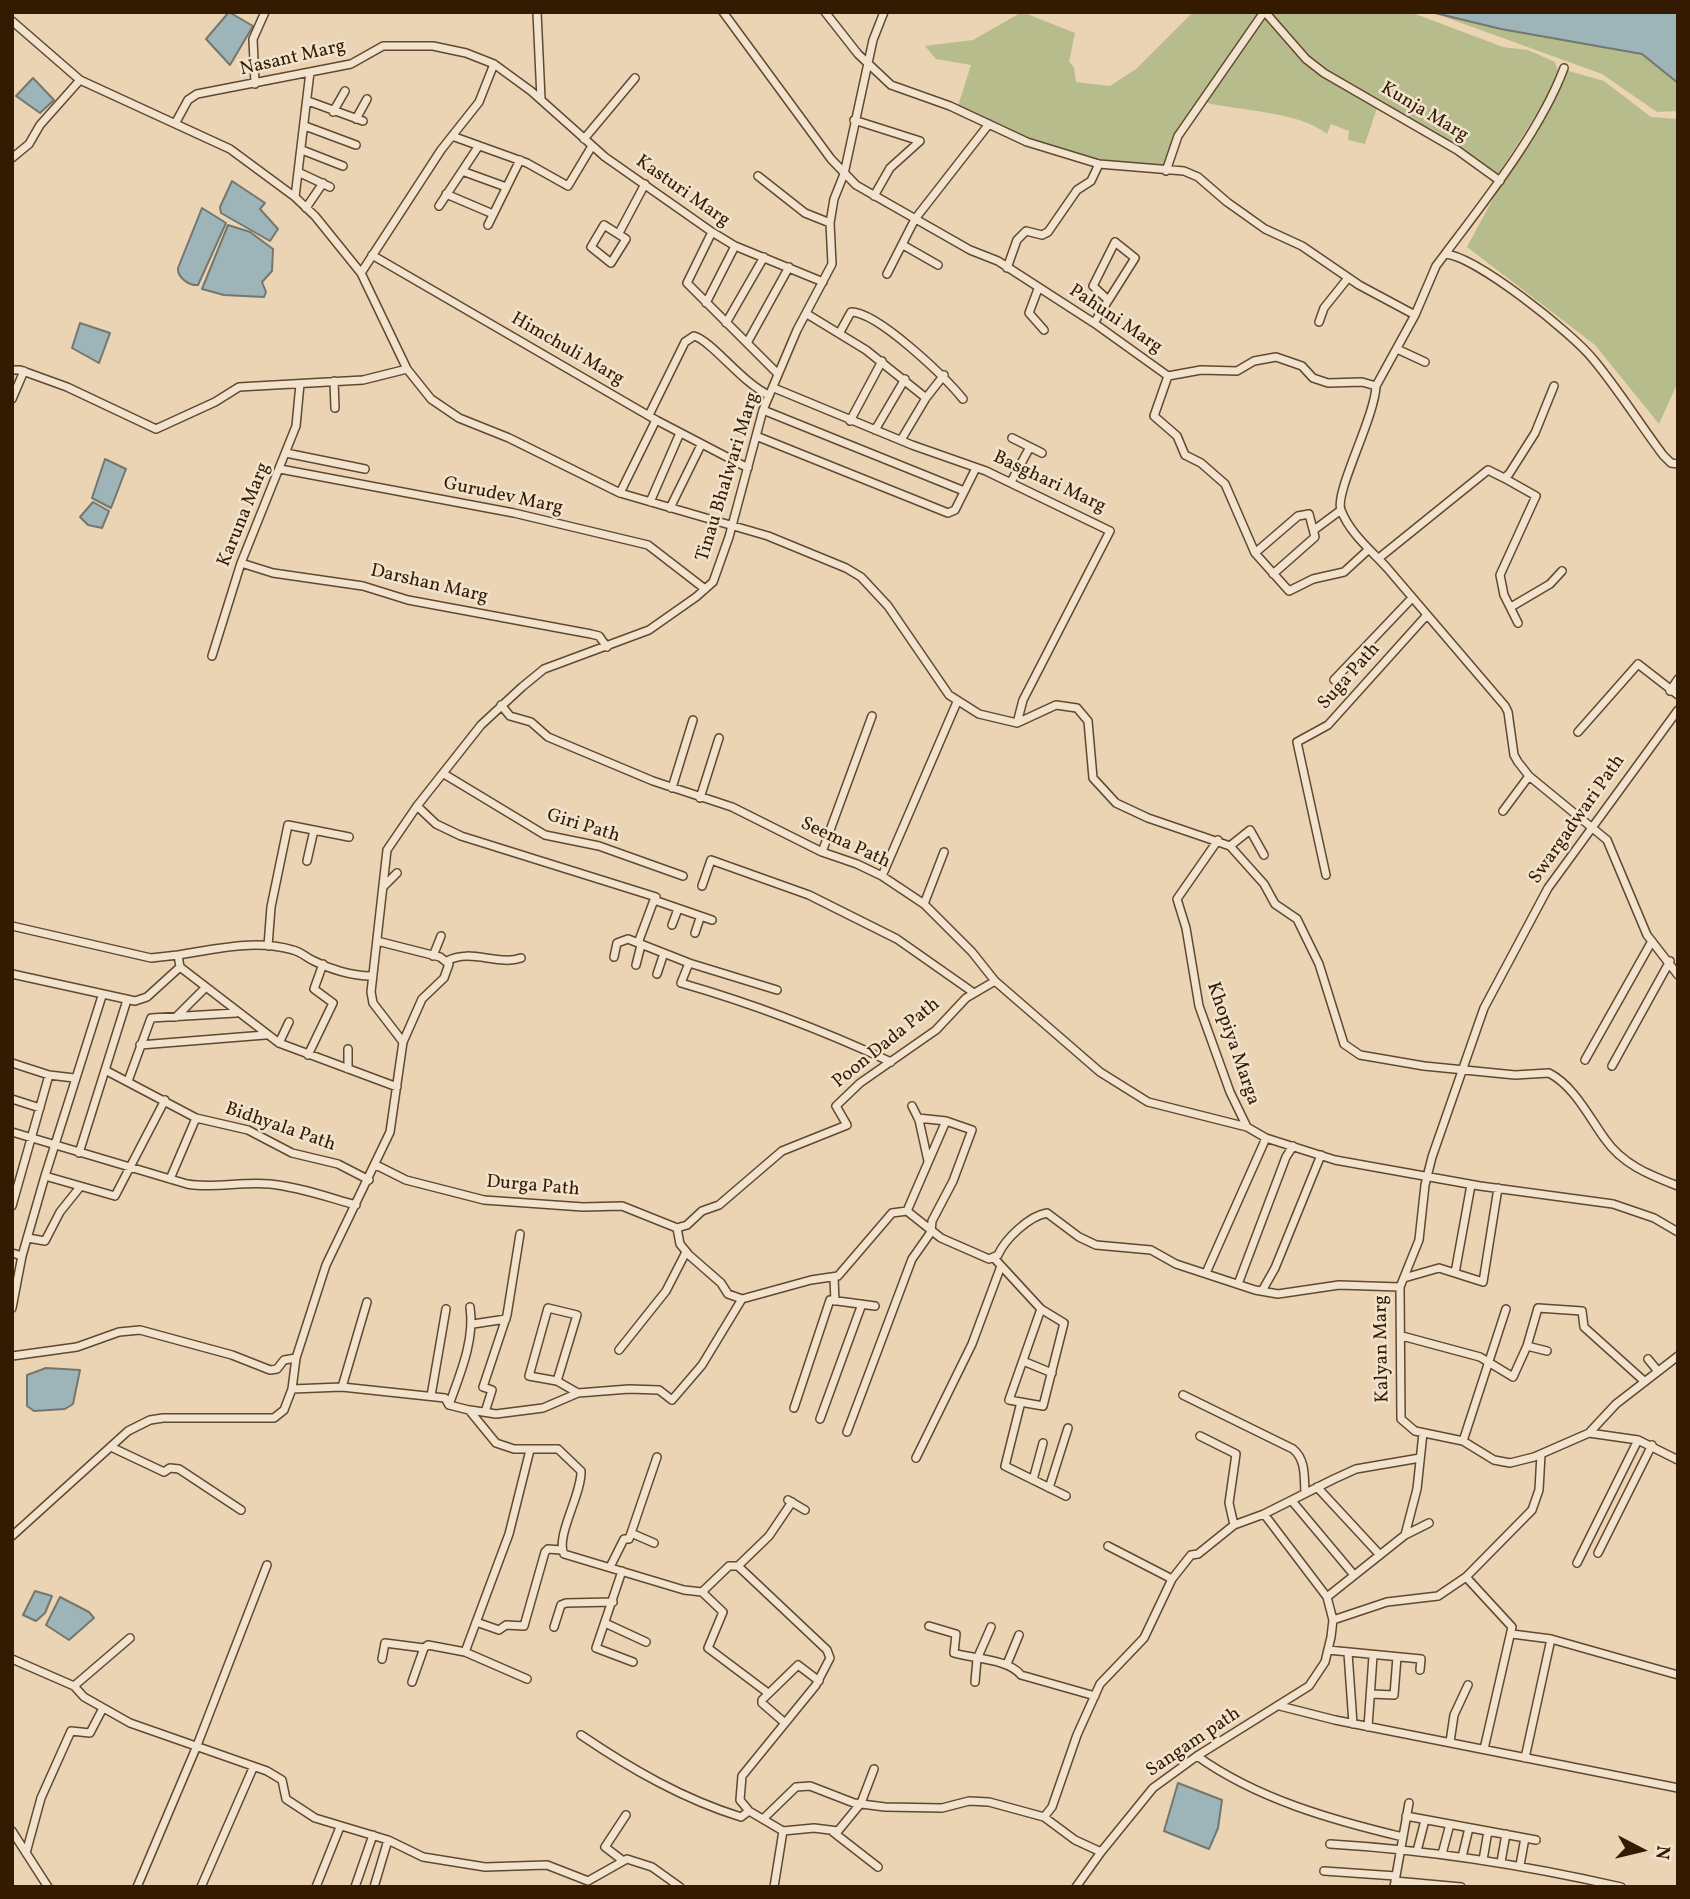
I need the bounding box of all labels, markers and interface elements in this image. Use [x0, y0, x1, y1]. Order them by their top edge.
street label: Nasant Marg [238, 36, 348, 82]
street label: Kunja Marg [1376, 78, 1472, 148]
street label: Kasturi Marg [630, 151, 734, 233]
street label: Pahuni Marg [1064, 280, 1166, 360]
street label: Himchuli Marg [506, 308, 628, 392]
street label: Tinau Bhalwari Marg [692, 390, 766, 564]
street label: Basghari Marg [989, 447, 1109, 519]
street label: Karuna Marg [214, 460, 276, 570]
street label: Gurudev Marg [441, 473, 565, 521]
street label: Darshan Marg [368, 560, 490, 610]
street label: Suga Path [1314, 639, 1386, 715]
street label: Swargadwari Path [1525, 751, 1631, 889]
street label: Giri Path [544, 805, 622, 849]
street label: Seema Path [796, 813, 894, 875]
street label: Khopiya Marga [1200, 979, 1264, 1109]
street label: Poon Dada Path [829, 994, 945, 1094]
street label: Bidhyala Path [222, 1098, 338, 1158]
street label: Durga Path [485, 1172, 581, 1202]
street label: Kalyan Marg [1371, 1295, 1395, 1403]
street label: Sangam path [1142, 1703, 1246, 1783]
north arrow [1606, 1815, 1676, 1885]
text: N [1648, 1844, 1676, 1861]

